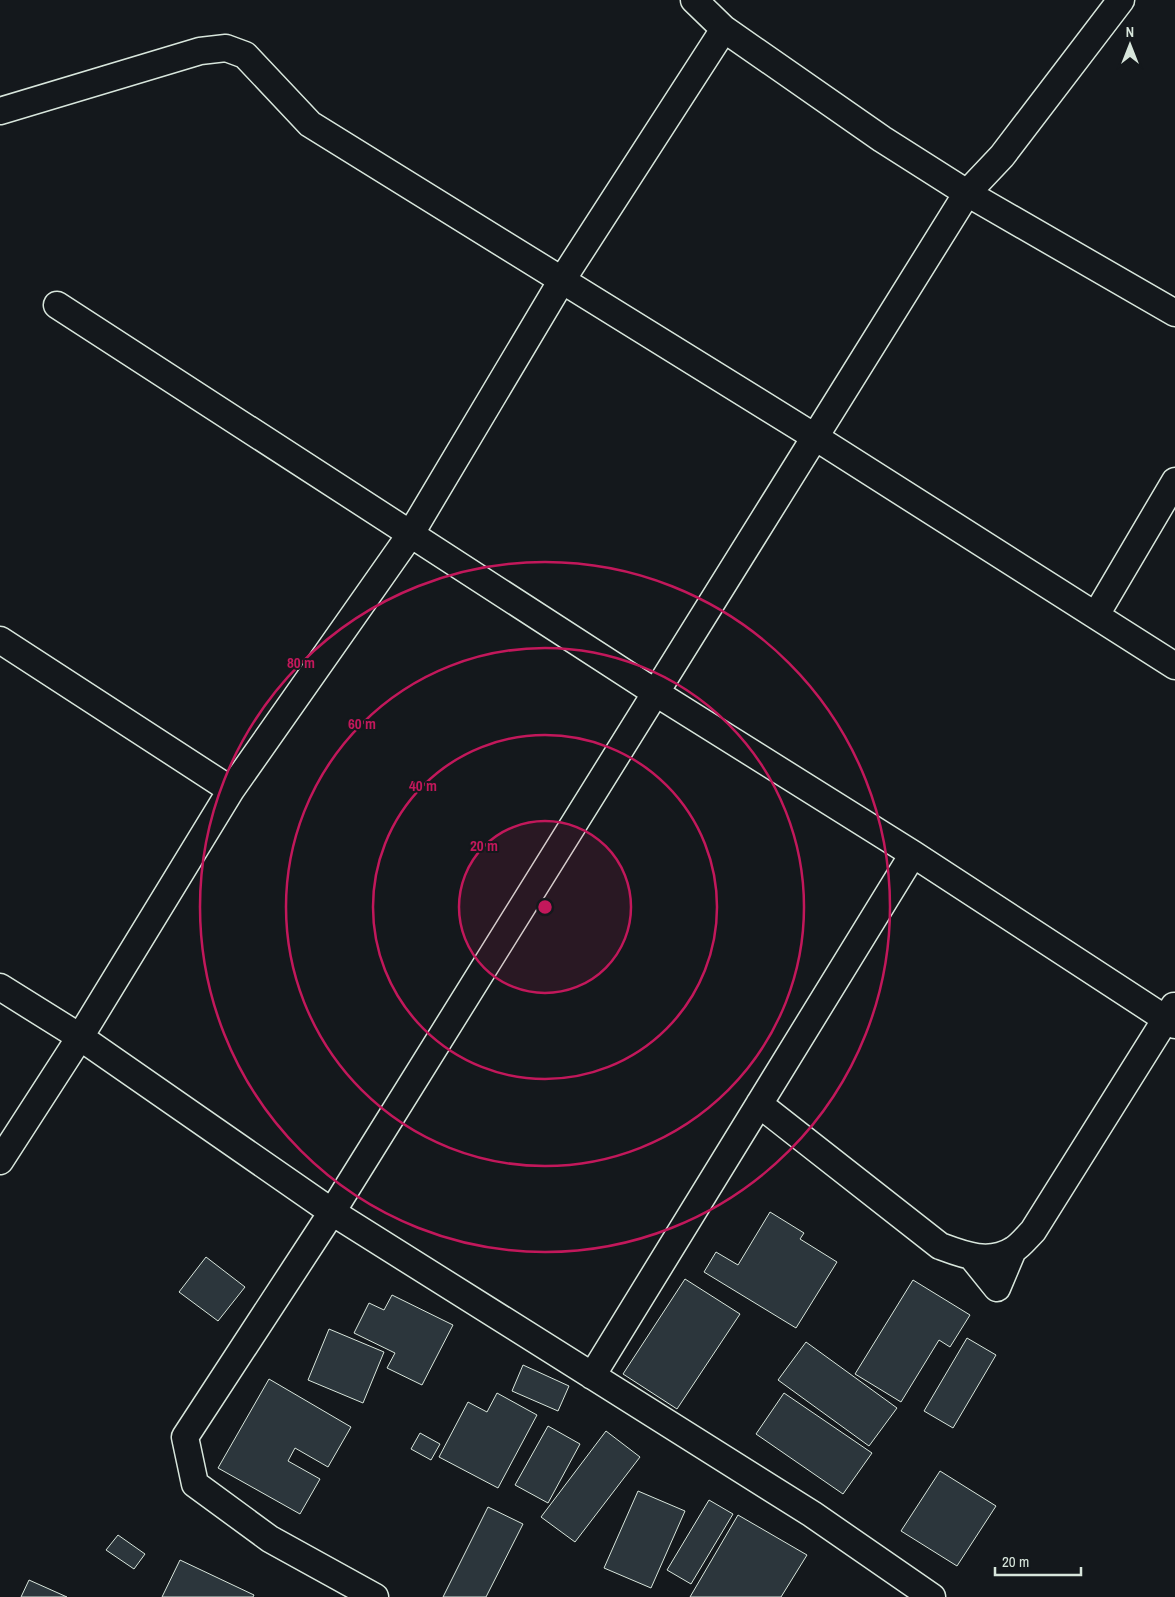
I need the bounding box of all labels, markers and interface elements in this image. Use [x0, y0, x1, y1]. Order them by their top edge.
north arrow [1105, 20, 1155, 70]
text: N [1126, 23, 1134, 41]
text: 80 m [287, 652, 315, 673]
text: 60 m [348, 713, 376, 734]
text: 40 m [409, 775, 437, 796]
text: 20 m [470, 835, 498, 856]
centre of rings [536, 898, 554, 916]
scale bar [995, 1544, 1081, 1576]
text: 20 m [1002, 1551, 1029, 1572]

